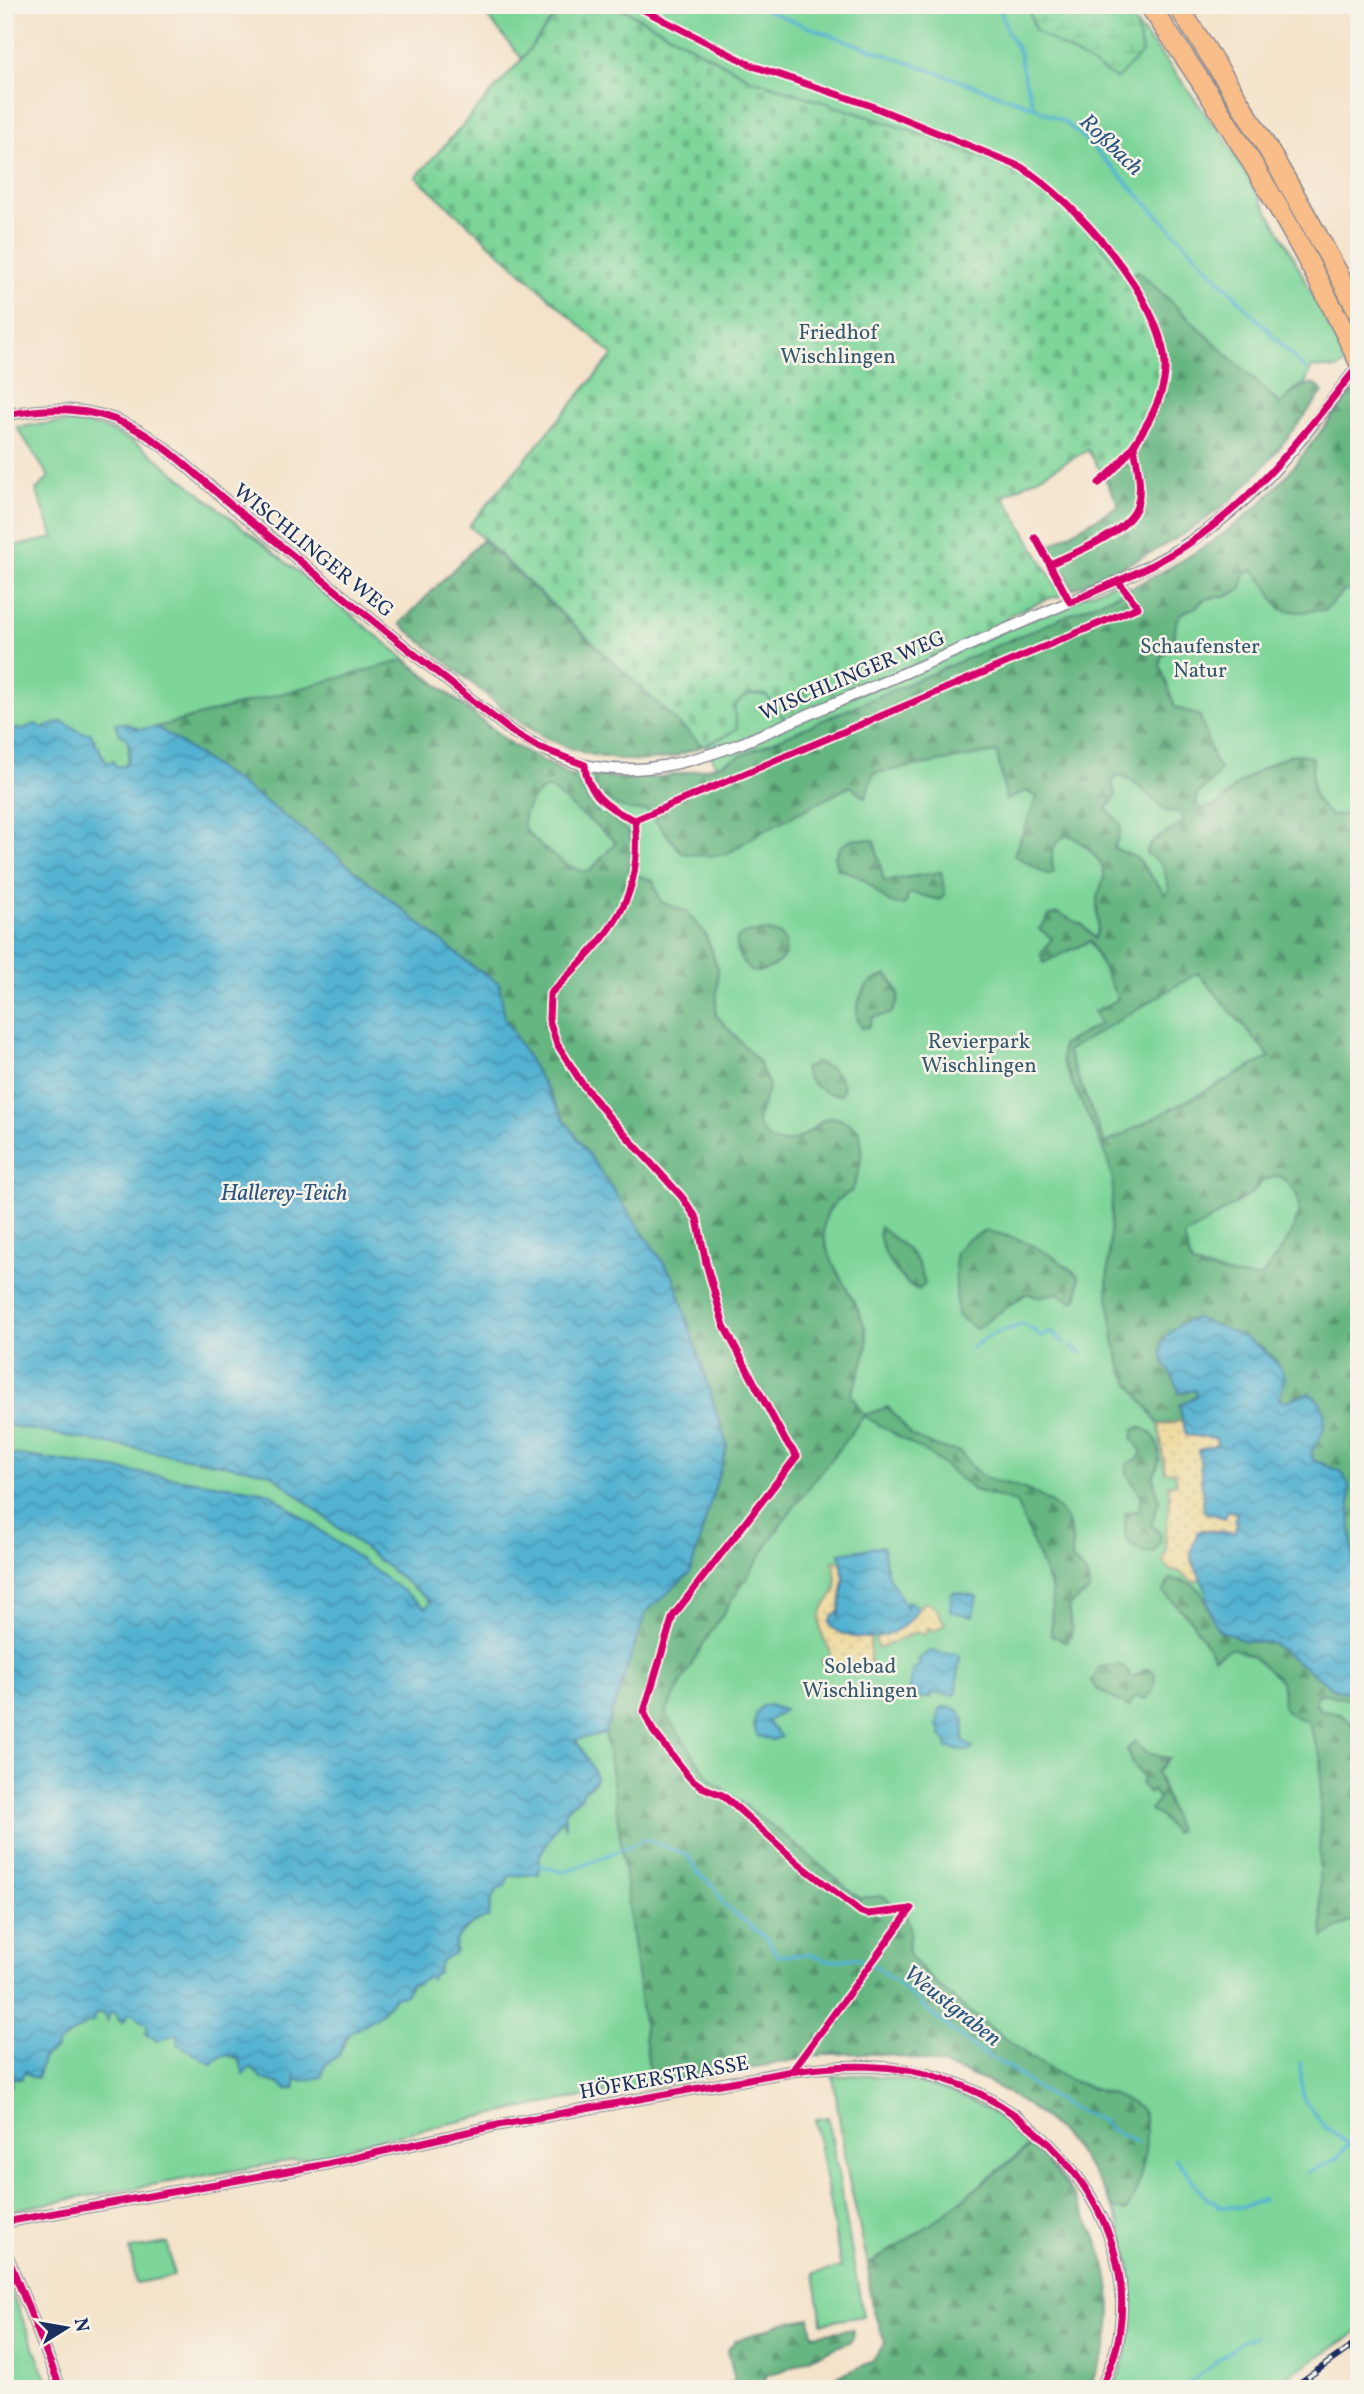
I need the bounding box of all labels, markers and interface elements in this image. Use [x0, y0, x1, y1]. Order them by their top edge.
water label: Roßbach [1072, 107, 1150, 184]
park label: Friedhof Wischlingen [780, 319, 896, 372]
street label: WISCHLINGER WEG [226, 477, 400, 625]
street label: WISCHLINGER WEG [755, 624, 950, 729]
park label: Schaufenster Natur [1140, 633, 1260, 686]
park label: Revierpark Wischlingen [921, 1028, 1037, 1081]
water label: Hallerey-Teich [221, 1178, 347, 1210]
park label: Solebad Wischlingen [802, 1653, 918, 1706]
water label: Weustgraben [896, 1958, 1007, 2055]
street label: HÖFKERSTRASSE [577, 2049, 751, 2108]
north arrow [32, 2292, 102, 2362]
text: N [67, 2316, 95, 2335]

